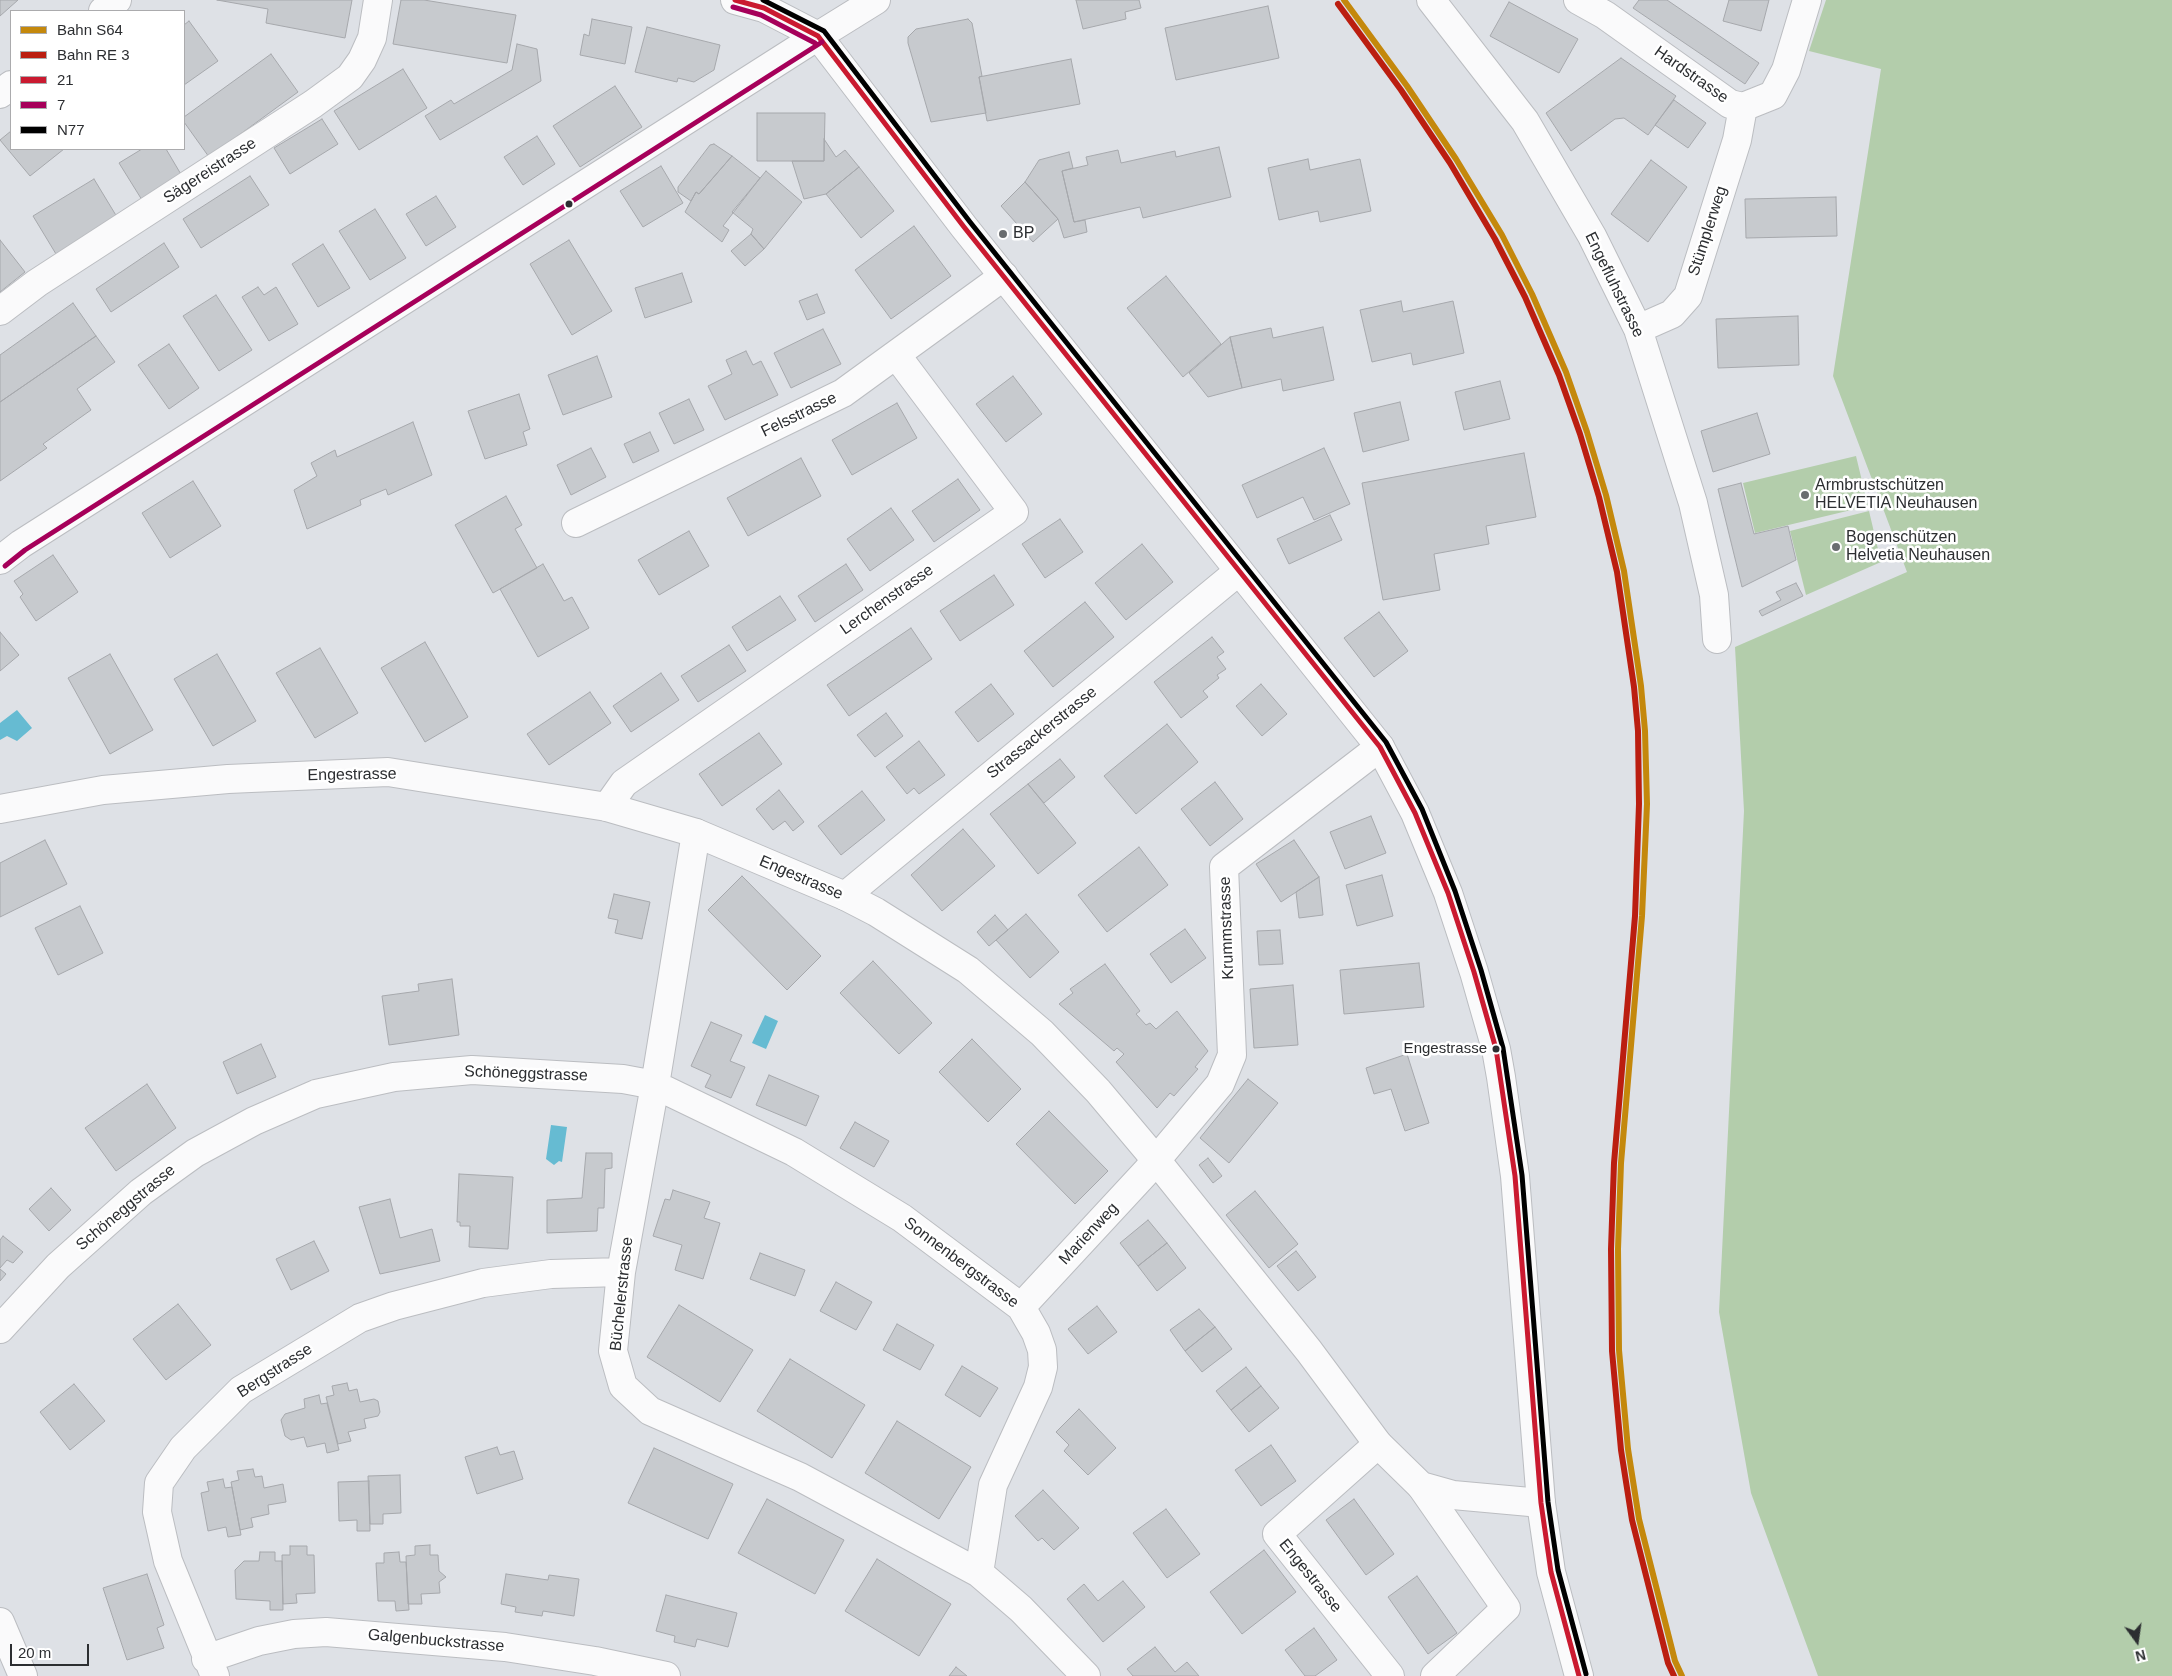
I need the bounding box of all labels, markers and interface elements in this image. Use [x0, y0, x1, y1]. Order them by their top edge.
legend [10, 10, 185, 150]
text: Bahn S64 [57, 21, 123, 38]
street label: Hardstrasse [1650, 42, 1732, 108]
text: Bahn RE 3 [57, 46, 130, 63]
text: 21 [57, 71, 74, 88]
text: 7 [57, 96, 65, 113]
text: N77 [57, 121, 85, 138]
street label: Sägereistrasse [160, 134, 260, 208]
street label: Stümplerweg [1684, 184, 1732, 278]
unlabelled marker [564, 199, 574, 209]
place label: BP [1013, 224, 1034, 244]
marker: BP [997, 228, 1009, 240]
street label: Engefluhstrasse [1580, 229, 1648, 341]
street label: Felsstrasse [758, 388, 840, 442]
place label: Armbrustschützen HELVETIA Neuhausen [1815, 476, 1977, 514]
marker: Armbrustschützen HELVETIA Neuhausen [1799, 489, 1811, 501]
place label: Bogenschützen Helvetia Neuhausen [1846, 528, 1990, 566]
marker: Bogenschützen Helvetia Neuhausen [1830, 541, 1842, 553]
street label: Lerchenstrasse [837, 561, 937, 639]
street label: Strassackerstrasse [983, 683, 1101, 783]
street label: Engestrasse [307, 765, 397, 785]
street label: Engestrasse [756, 852, 846, 904]
street label: Krummstrasse [1216, 876, 1238, 980]
place label: Engestrasse [1404, 1040, 1487, 1058]
marker: Engestrasse [1491, 1044, 1501, 1054]
street label: Schöneggstrasse [464, 1062, 588, 1086]
street label: Schöneggstrasse [72, 1161, 180, 1255]
street label: Marienweg [1055, 1199, 1123, 1269]
street label: Sonnenbergstrasse [900, 1214, 1022, 1312]
street label: Büchelerstrasse [606, 1236, 638, 1352]
street label: Bergstrasse [234, 1340, 316, 1402]
street label: Engestrasse [1275, 1535, 1345, 1617]
north arrow [2112, 1616, 2162, 1666]
street label: Galgenbuckstrasse [367, 1625, 505, 1657]
scale bar [12, 1634, 91, 1666]
text: 20 m [18, 1644, 51, 1661]
text: N [2134, 1647, 2147, 1665]

